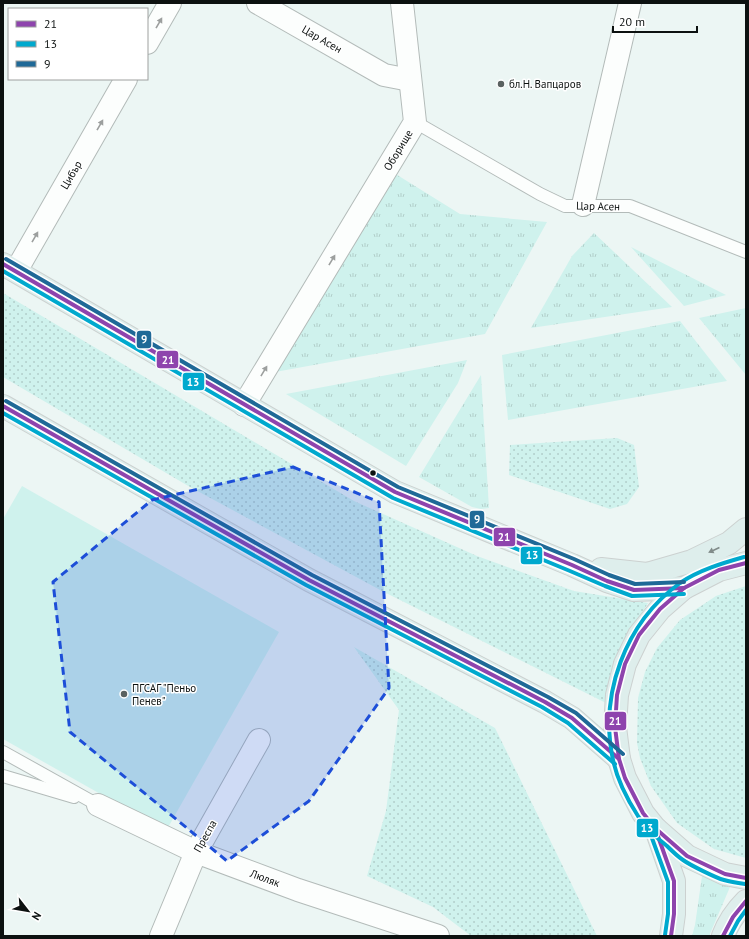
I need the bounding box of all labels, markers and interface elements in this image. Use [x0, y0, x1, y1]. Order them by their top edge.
legend [8, 8, 148, 80]
scale bar [613, 8, 697, 34]
text: 20 m [619, 14, 645, 29]
text: 21 [44, 16, 57, 31]
one-way arrow [155, 17, 162, 29]
street label: Цар Асен [299, 22, 345, 56]
text: 13 [44, 36, 57, 51]
text: 9 [44, 56, 51, 71]
place label: бл.Н. Вапцаров [509, 77, 581, 91]
marker: бл.Н. Вапцаров [496, 79, 506, 89]
one-way arrow [97, 119, 104, 131]
street label: Оборище [380, 127, 416, 173]
street label: Цибър [57, 158, 85, 192]
street label: Цар Асен [576, 199, 620, 213]
one-way arrow [32, 231, 39, 243]
one-way arrow [328, 254, 335, 266]
line badge: 9 [136, 330, 152, 349]
text: 9 [141, 332, 147, 346]
line badge: 21 [156, 350, 179, 369]
text: 21 [162, 353, 174, 367]
one-way arrow [261, 365, 268, 377]
line badge: 13 [182, 372, 205, 391]
text: 13 [187, 375, 199, 389]
unlabelled marker [368, 468, 378, 478]
line badge: 9 [469, 510, 485, 529]
text: 9 [474, 512, 480, 526]
line badge: 21 [493, 527, 516, 547]
text: 21 [498, 530, 510, 544]
line badge: 13 [520, 546, 543, 565]
one-way arrow [708, 547, 720, 553]
text: 13 [526, 548, 538, 562]
place label: ПГСАГ "Пеньо Пенев" [132, 681, 196, 708]
marker: ПГСАГ "Пеньо Пенев" [119, 689, 129, 699]
line badge: 21 [604, 711, 627, 731]
text: 21 [609, 714, 621, 728]
street label: Преспа [190, 817, 220, 855]
line badge: 13 [636, 818, 659, 838]
text: 13 [641, 821, 653, 835]
street label: Люляк [247, 866, 283, 890]
north arrow [8, 891, 48, 931]
text: N [29, 909, 44, 923]

